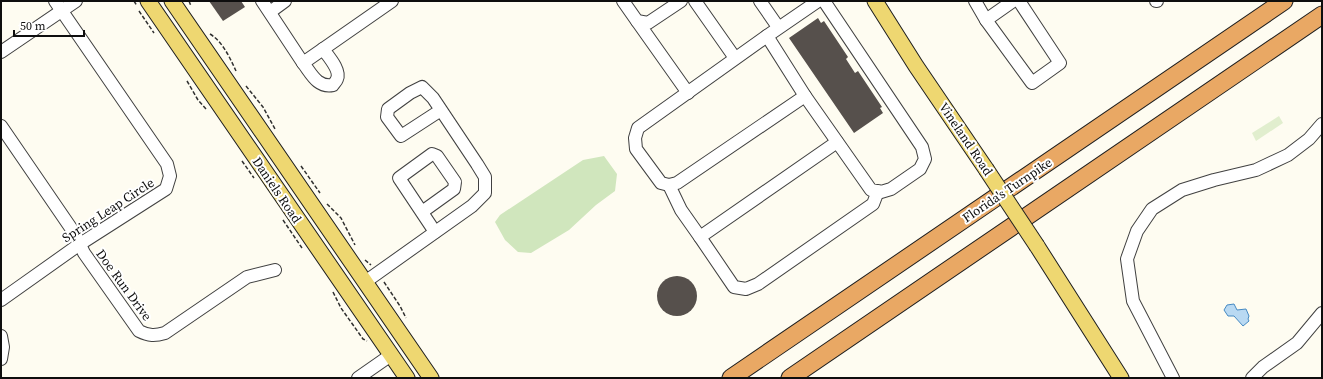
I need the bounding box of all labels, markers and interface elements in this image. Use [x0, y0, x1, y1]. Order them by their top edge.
scale bar [14, 12, 84, 38]
text: 50 m [20, 18, 46, 34]
street label: Vineland Road [935, 99, 997, 179]
street label: Florida's Turnpike [959, 153, 1055, 226]
street label: Daniels Road [249, 154, 306, 227]
street label: Spring Leap Circle [59, 174, 158, 246]
street label: Doe Run Drive [92, 246, 156, 324]

